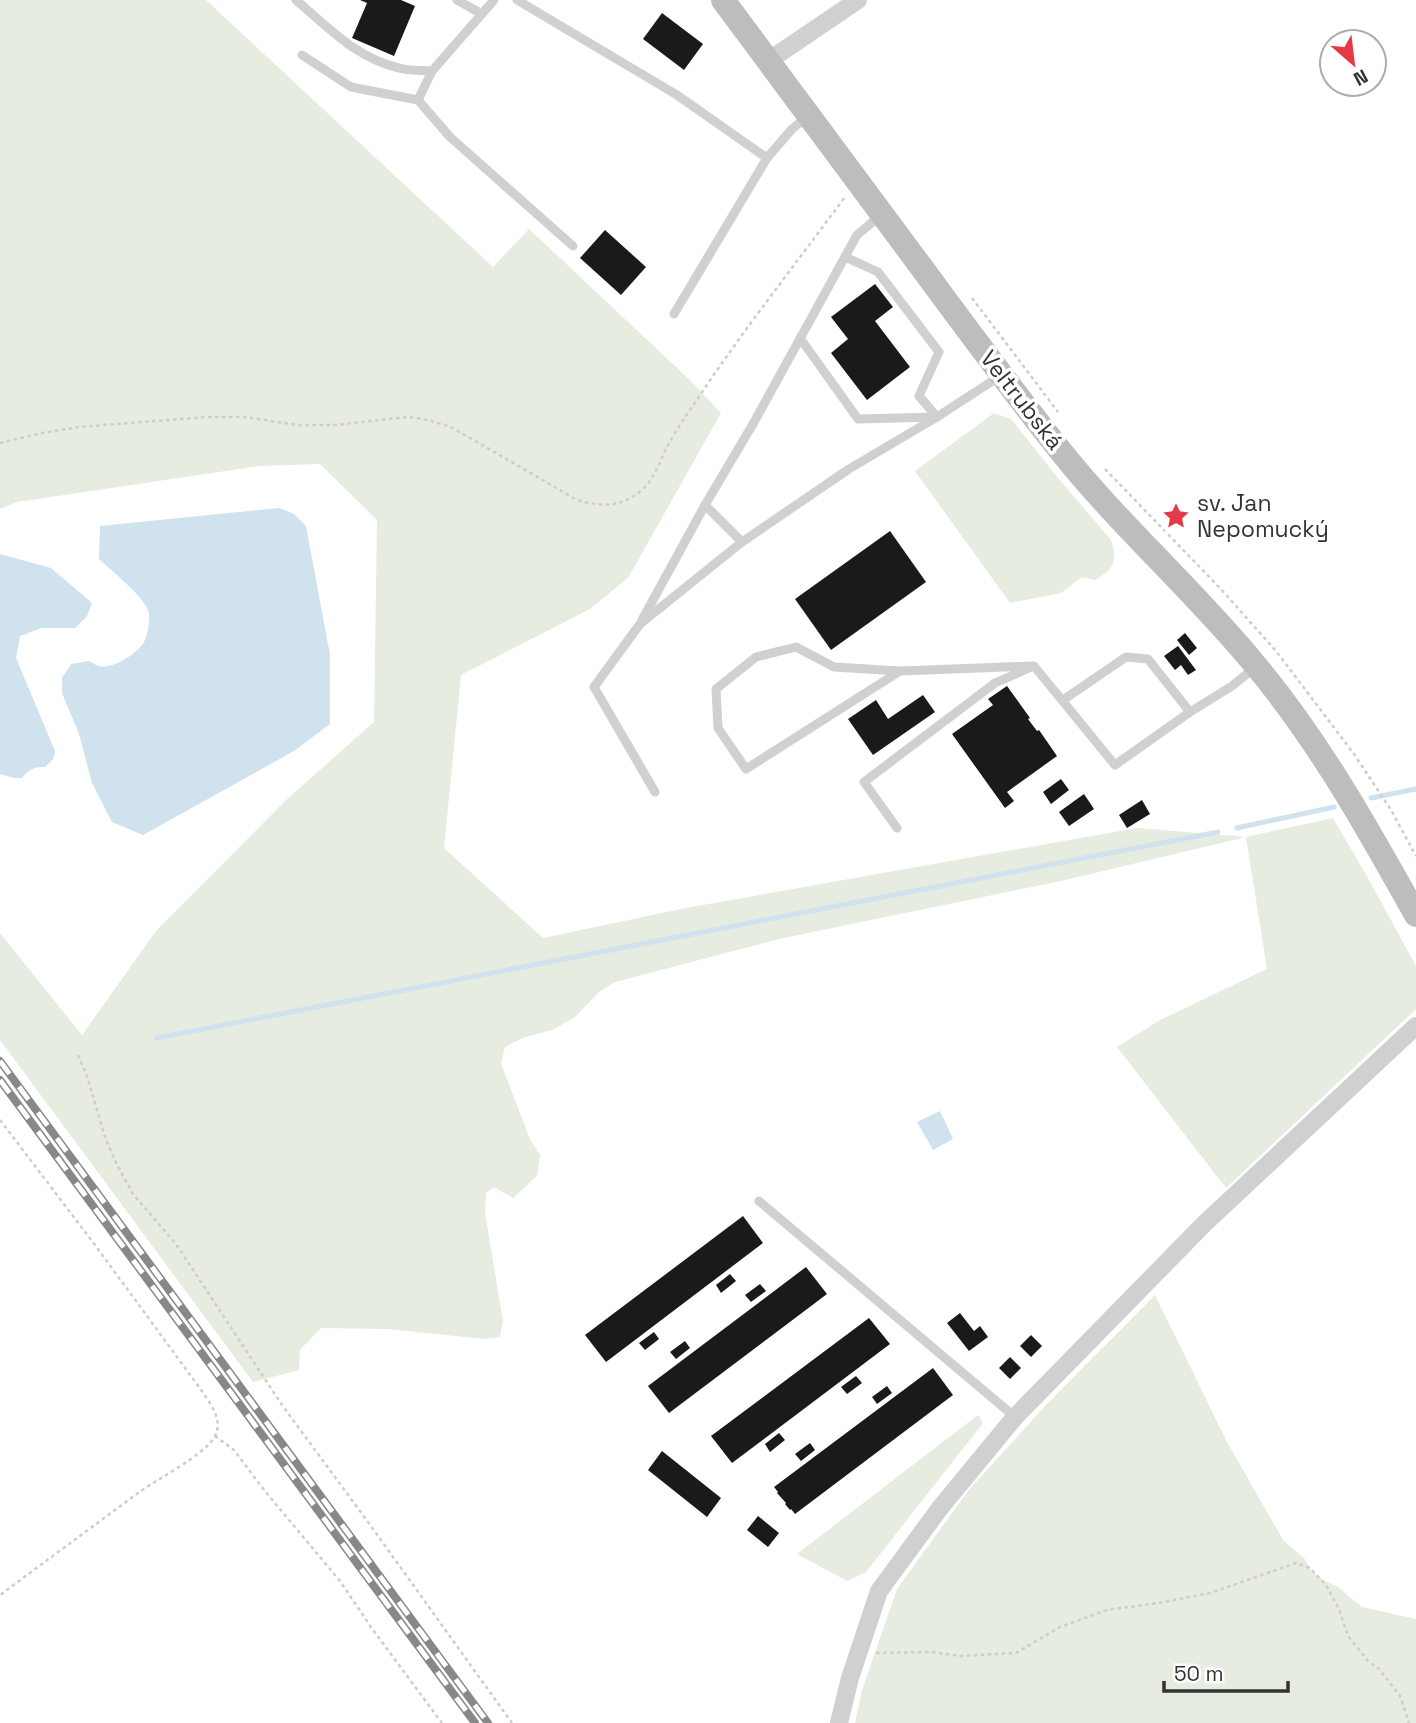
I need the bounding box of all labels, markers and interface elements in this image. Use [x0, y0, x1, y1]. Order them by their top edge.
north arrow [1318, 28, 1388, 98]
text: N [1349, 64, 1372, 92]
street label: Veltrubská [974, 344, 1070, 456]
place label: sv. Jan Nepomucký [1197, 488, 1329, 544]
place icon: sv. Jan Nepomucký [1161, 501, 1191, 531]
scale bar [1164, 1650, 1288, 1694]
text: 50 m [1174, 1660, 1224, 1687]

